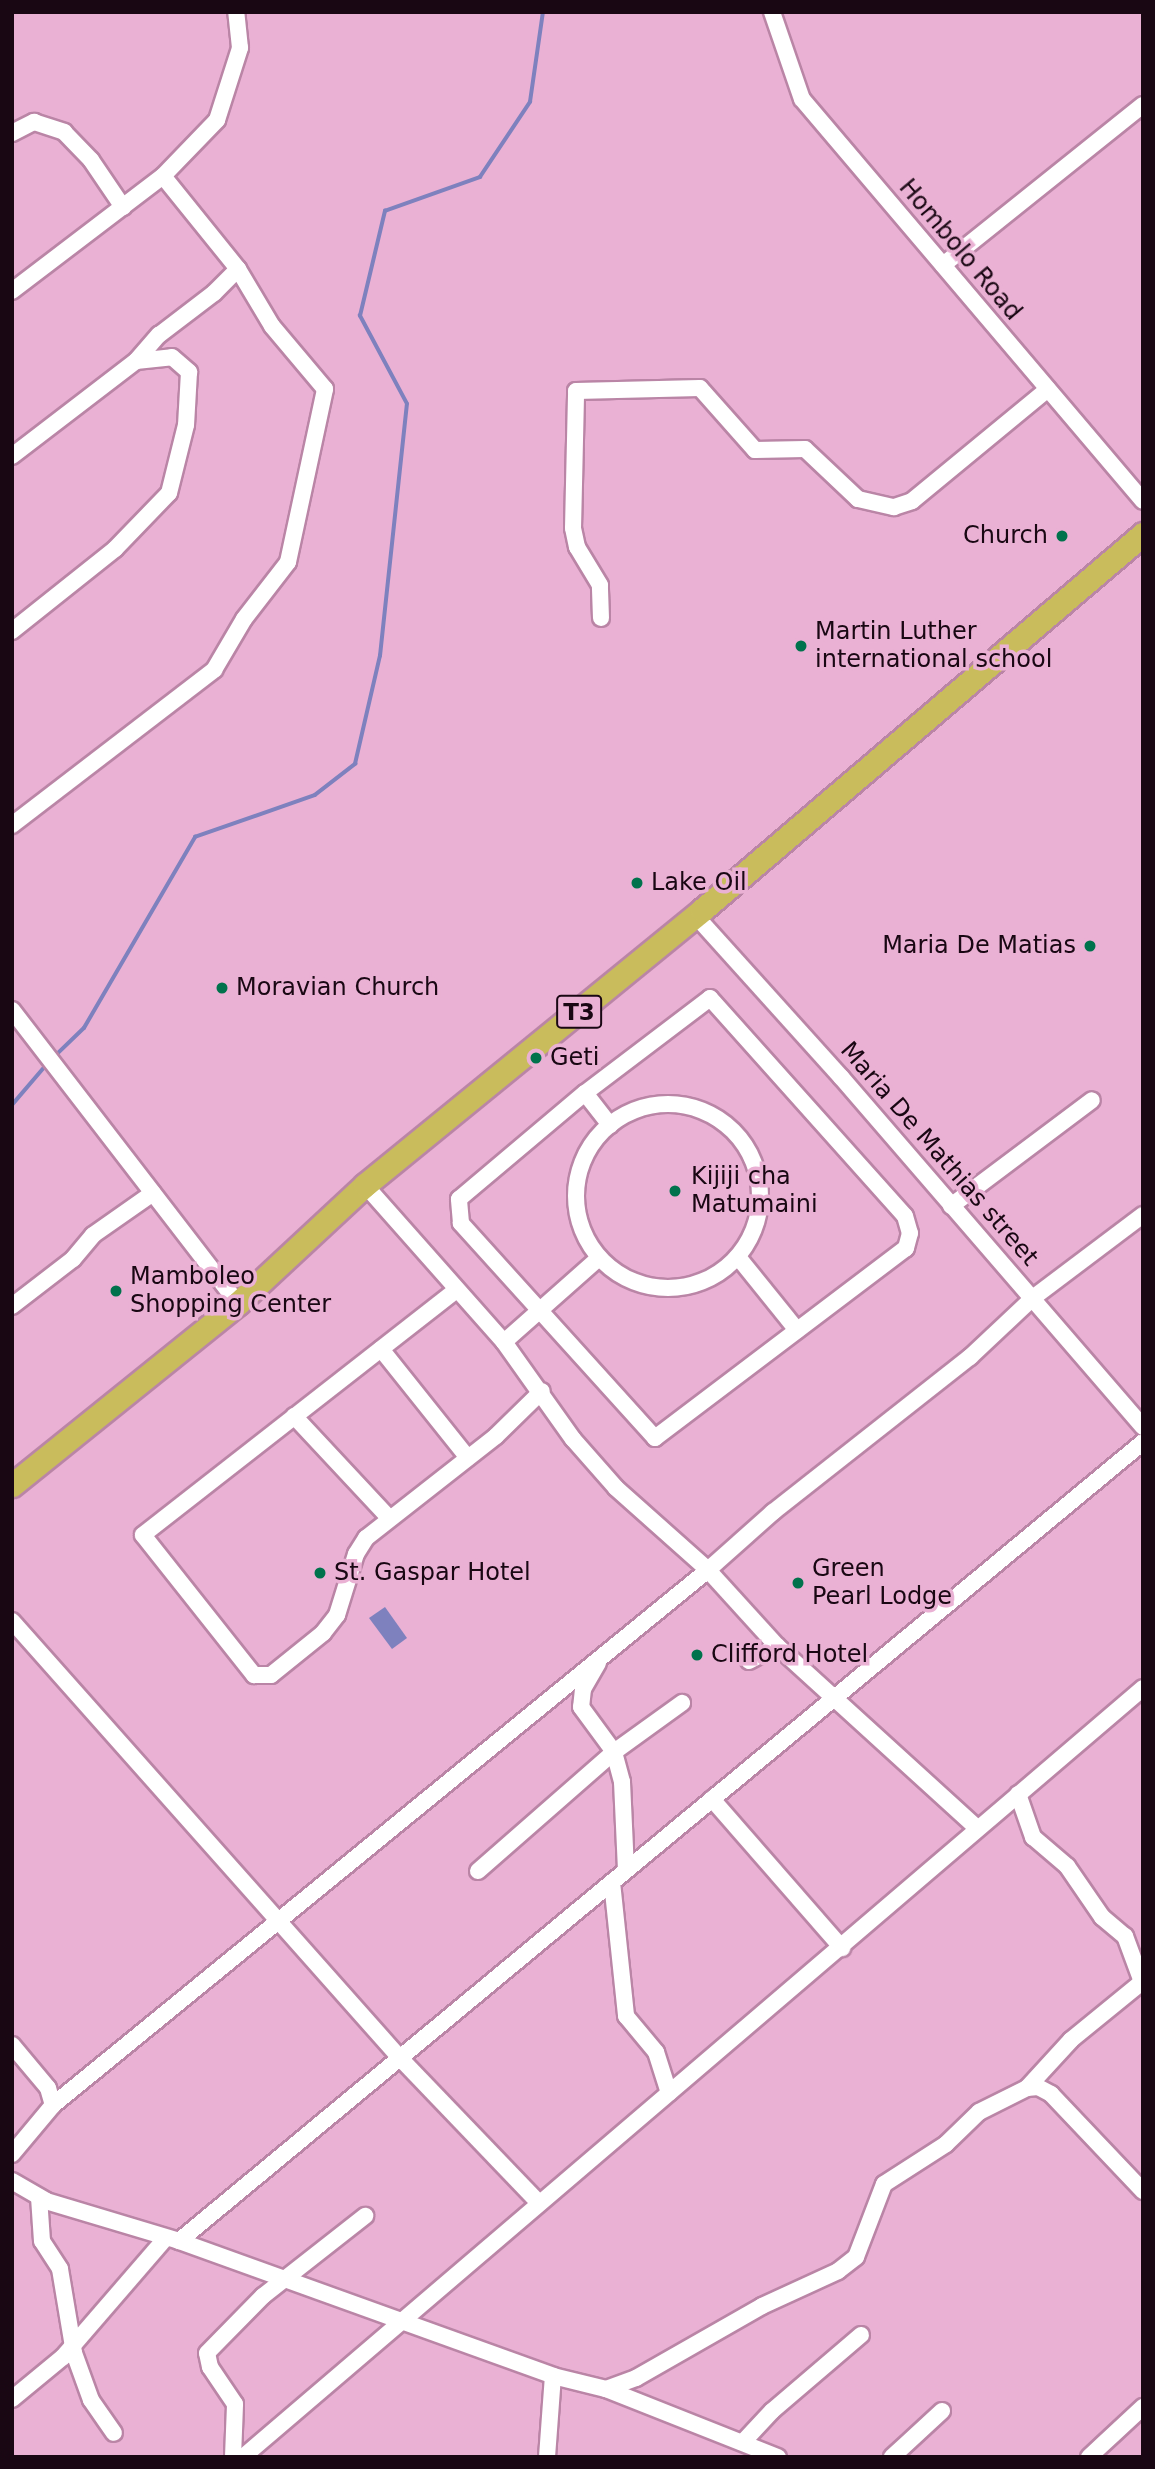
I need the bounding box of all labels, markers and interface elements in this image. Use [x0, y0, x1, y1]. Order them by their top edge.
street label: Hombolo Road [893, 174, 1027, 326]
place label: Church [963, 522, 1048, 550]
marker: Church [1054, 528, 1070, 544]
place label: Martin Luther international school [815, 618, 1052, 674]
marker: Martin Luther international school [793, 638, 809, 654]
place label: Lake Oil [651, 869, 747, 897]
marker: Lake Oil [629, 875, 645, 891]
place label: Maria De Matias [882, 932, 1076, 960]
marker: Maria De Matias [1082, 938, 1098, 954]
place label: Moravian Church [236, 974, 439, 1002]
marker: Moravian Church [214, 980, 230, 996]
road number: T3 [554, 993, 604, 1032]
street label: Maria De Mathias street [834, 1036, 1044, 1272]
place label: Geti [550, 1044, 599, 1072]
marker: Geti [528, 1050, 544, 1066]
place label: Kijiji cha Matumaini [691, 1163, 818, 1219]
marker: Kijiji cha Matumaini [665, 1181, 685, 1201]
place label: Mamboleo Shopping Center [130, 1263, 331, 1319]
marker: Mamboleo Shopping Center [108, 1283, 124, 1299]
place label: Green Pearl Lodge [812, 1555, 952, 1611]
place label: St. Gaspar Hotel [334, 1559, 531, 1587]
marker: St. Gaspar Hotel [312, 1565, 328, 1581]
marker: Green Pearl Lodge [790, 1575, 806, 1591]
place label: Clifford Hotel [711, 1641, 868, 1669]
marker: Clifford Hotel [689, 1647, 705, 1663]

